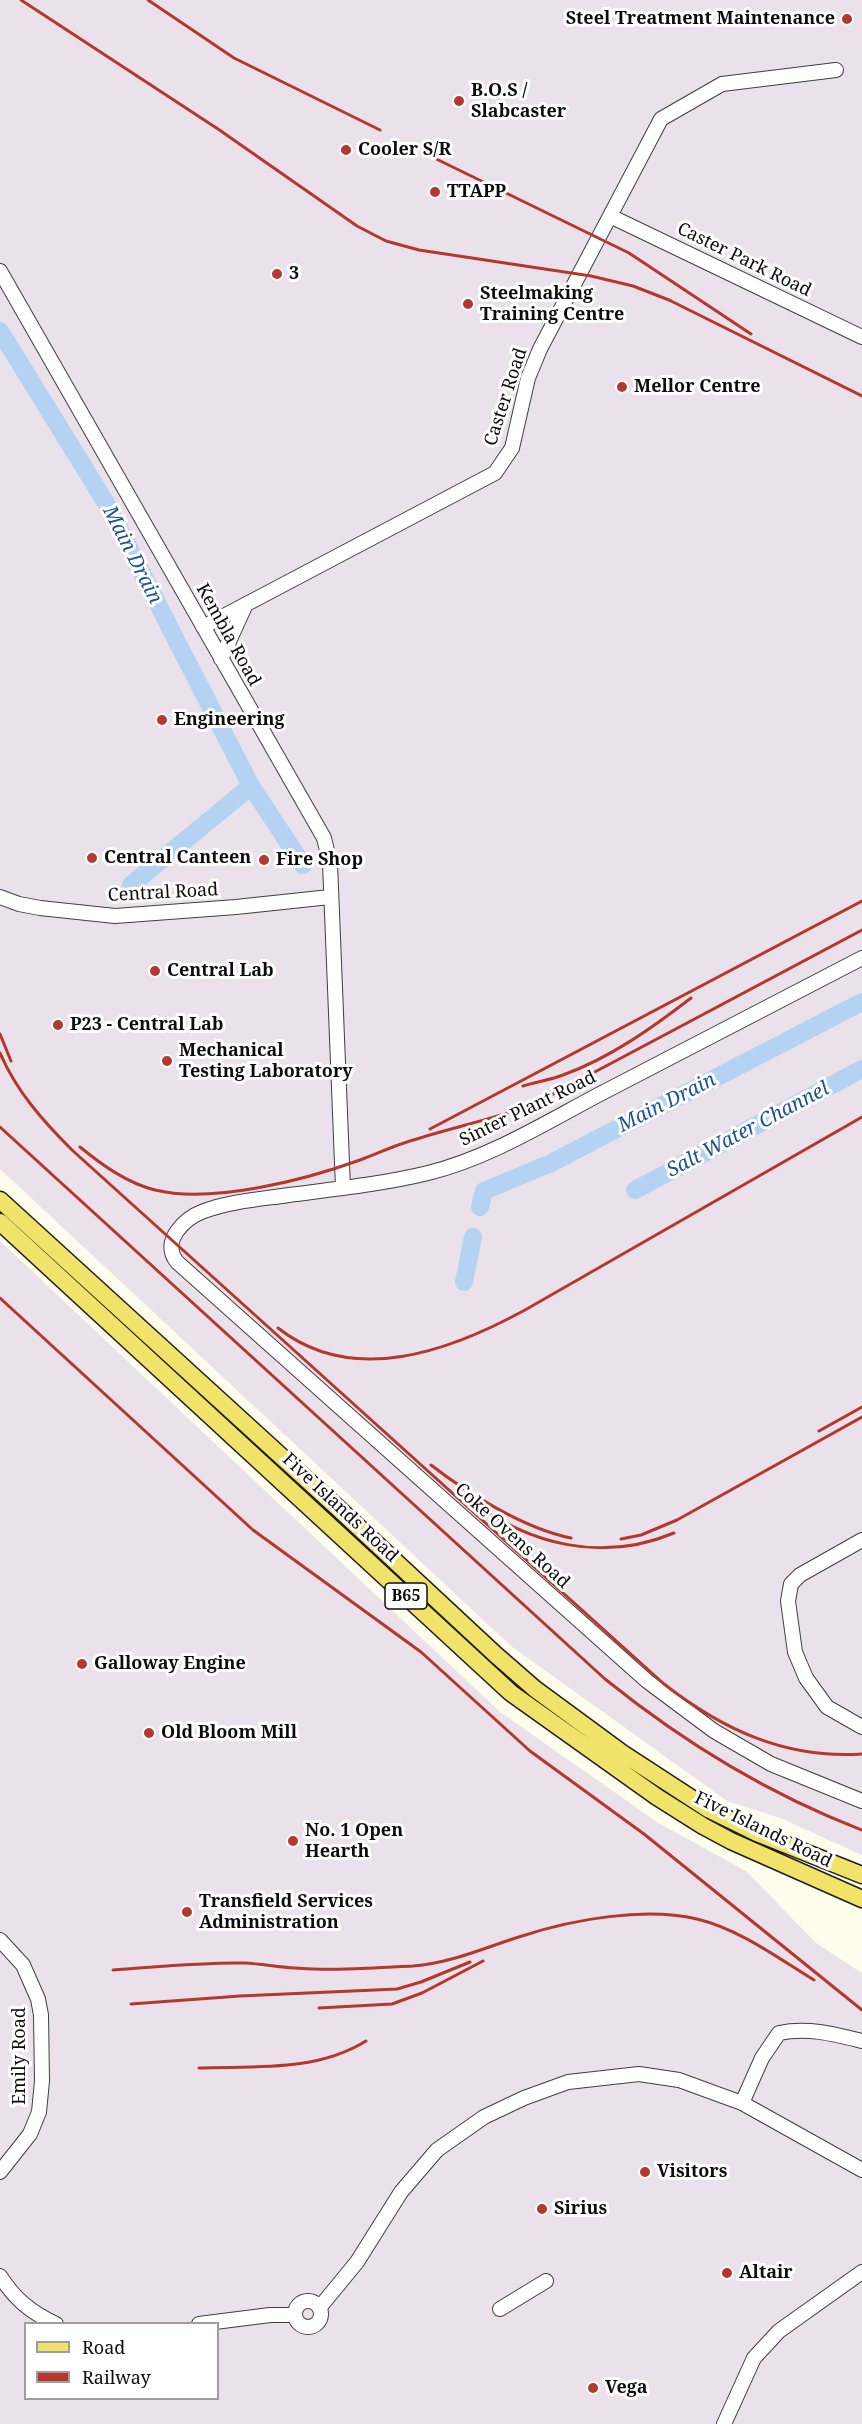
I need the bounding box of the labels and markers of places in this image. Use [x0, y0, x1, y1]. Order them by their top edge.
place label: Steel Treatment Maintenance [566, 8, 835, 30]
marker: Steel Treatment Maintenance [840, 12, 854, 26]
place label: B.O.S / Slabcaster [471, 80, 566, 122]
marker: B.O.S / Slabcaster [452, 94, 466, 108]
place label: Cooler S/R [358, 139, 451, 161]
marker: Cooler S/R [339, 143, 353, 157]
place label: TTAPP [447, 181, 506, 203]
marker: TTAPP [428, 185, 442, 199]
place label: 3 [289, 263, 299, 285]
marker: 3 [270, 267, 284, 281]
place label: Steelmaking Training Centre [480, 283, 624, 326]
marker: Steelmaking Training Centre [461, 297, 475, 311]
place label: Mellor Centre [634, 376, 761, 398]
marker: Mellor Centre [615, 380, 629, 394]
place label: Engineering [174, 709, 285, 731]
marker: Engineering [155, 713, 169, 727]
place label: Central Canteen [104, 847, 251, 869]
place label: Fire Shop [276, 849, 363, 871]
marker: Central Canteen [85, 851, 99, 865]
marker: Fire Shop [257, 853, 271, 867]
place label: Central Lab [167, 960, 274, 982]
marker: Central Lab [148, 964, 162, 978]
place label: P23 - Central Lab [70, 1014, 224, 1036]
marker: P23 - Central Lab [51, 1018, 65, 1032]
place label: Mechanical Testing Laboratory [179, 1040, 353, 1082]
marker: Mechanical Testing Laboratory [160, 1054, 174, 1068]
place label: Galloway Engine [94, 1653, 246, 1675]
marker: Galloway Engine [75, 1657, 89, 1671]
place label: Old Bloom Mill [161, 1722, 297, 1744]
marker: Old Bloom Mill [142, 1726, 156, 1740]
place label: No. 1 Open Hearth [305, 1820, 403, 1862]
marker: No. 1 Open Hearth [286, 1834, 300, 1848]
place label: Transfield Services Administration [199, 1891, 373, 1934]
marker: Transfield Services Administration [180, 1905, 194, 1919]
place label: Visitors [657, 2161, 727, 2183]
marker: Visitors [638, 2165, 652, 2179]
place label: Sirius [554, 2198, 607, 2220]
marker: Sirius [535, 2202, 549, 2216]
place label: Altair [739, 2262, 793, 2284]
marker: Altair [720, 2266, 734, 2280]
place label: Vega [605, 2377, 648, 2399]
marker: Vega [586, 2381, 600, 2395]

